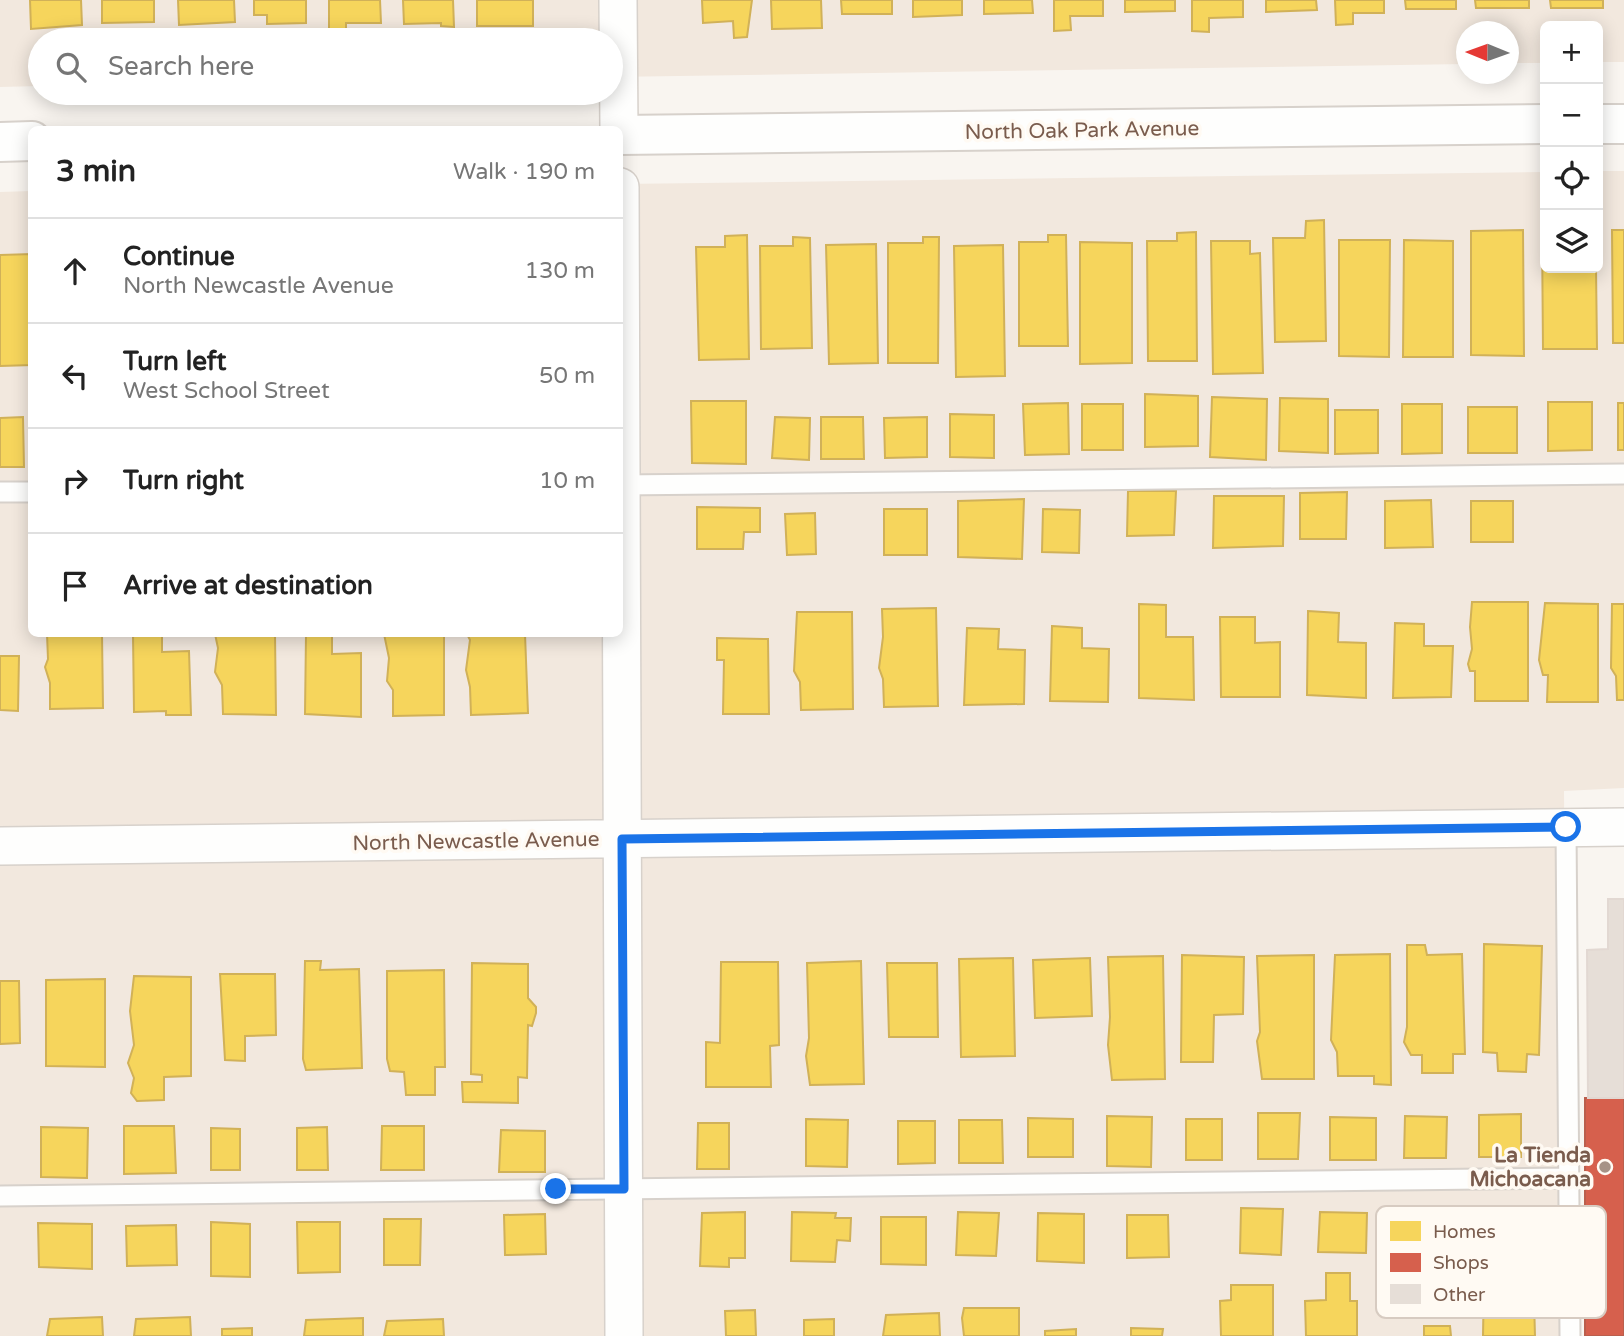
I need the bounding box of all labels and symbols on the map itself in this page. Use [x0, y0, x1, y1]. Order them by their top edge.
north arrow [1456, 21, 1519, 84]
street label: North Oak Park Avenue [964, 116, 1200, 145]
route start [1550, 811, 1581, 842]
street label: North Newcastle Avenue [352, 827, 600, 856]
place label: La Tienda Michoacana [1470, 1143, 1591, 1192]
marker: La Tienda Michoacana [1597, 1159, 1613, 1175]
route end [540, 1173, 571, 1204]
legend [1376, 1206, 1606, 1318]
text: Homes [1433, 1221, 1496, 1243]
text: Shops [1433, 1252, 1489, 1274]
text: Other [1433, 1284, 1486, 1306]

